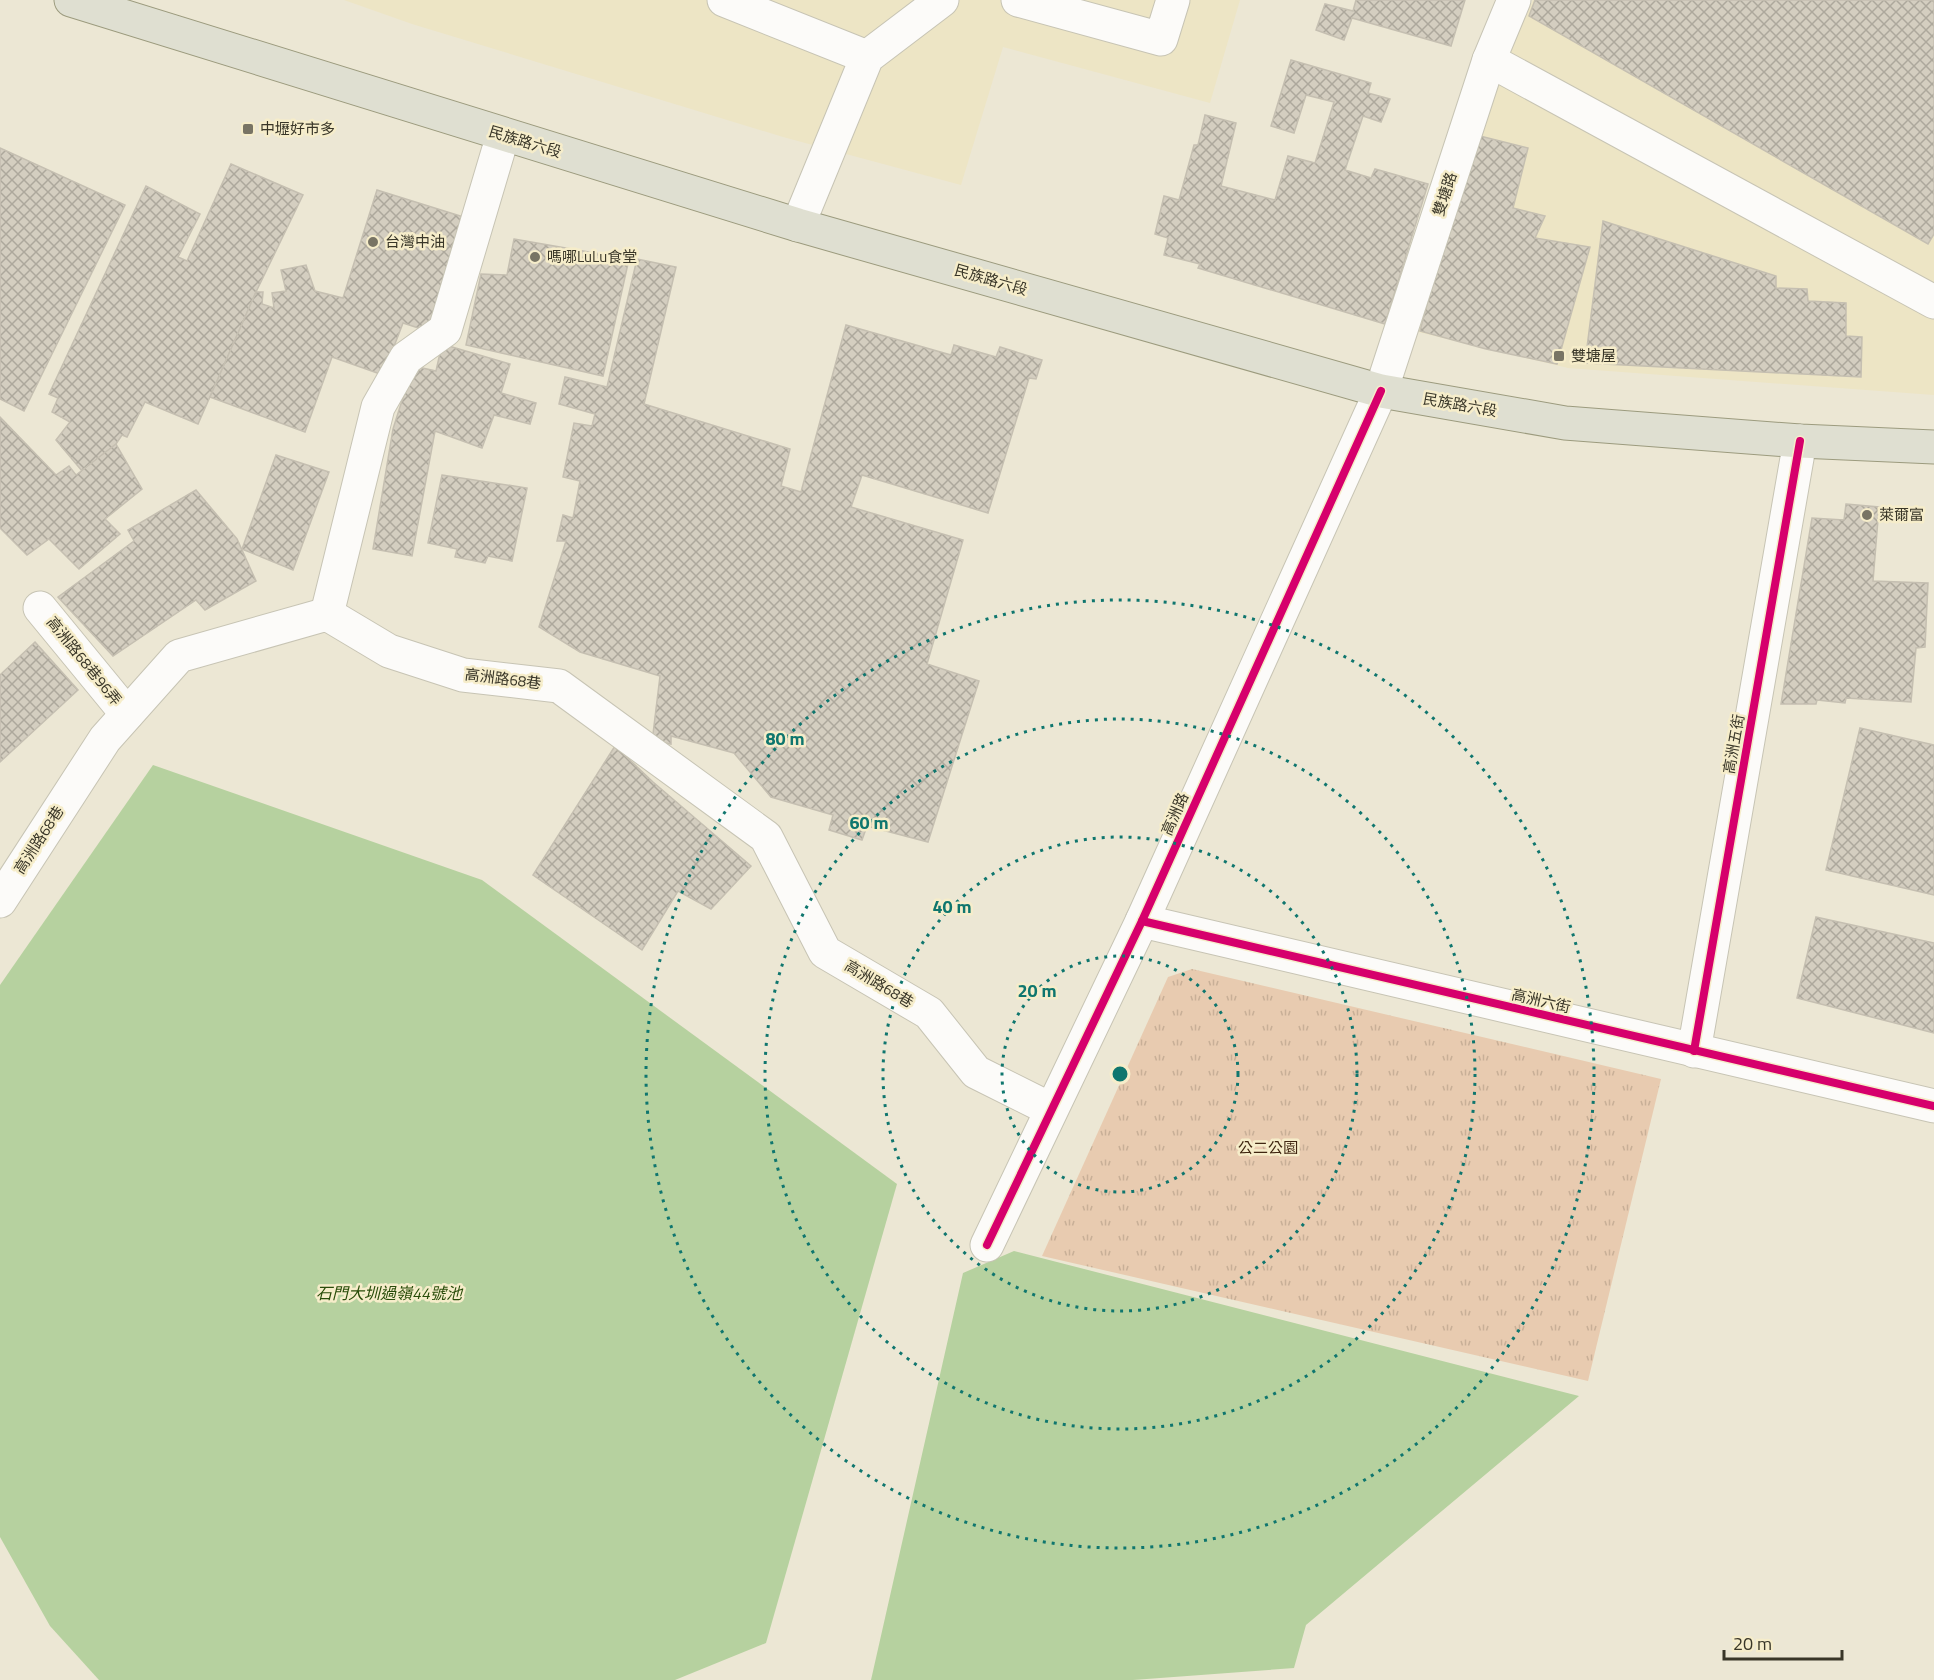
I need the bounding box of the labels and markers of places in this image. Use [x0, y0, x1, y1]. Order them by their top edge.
place label: 中壢好市多 [260, 117, 335, 140]
marker: 中壢好市多 [241, 122, 255, 136]
place label: 台灣中油 [385, 230, 445, 253]
marker: 台灣中油 [366, 235, 380, 249]
place label: 嗎哪LuLu食堂 [547, 245, 637, 268]
marker: 嗎哪LuLu食堂 [528, 250, 542, 264]
place label: 雙塘屋 [1571, 344, 1616, 367]
marker: 雙塘屋 [1552, 349, 1566, 363]
place label: 萊爾富 [1879, 503, 1924, 526]
marker: 萊爾富 [1860, 508, 1874, 522]
centre of rings [1110, 1064, 1130, 1084]

